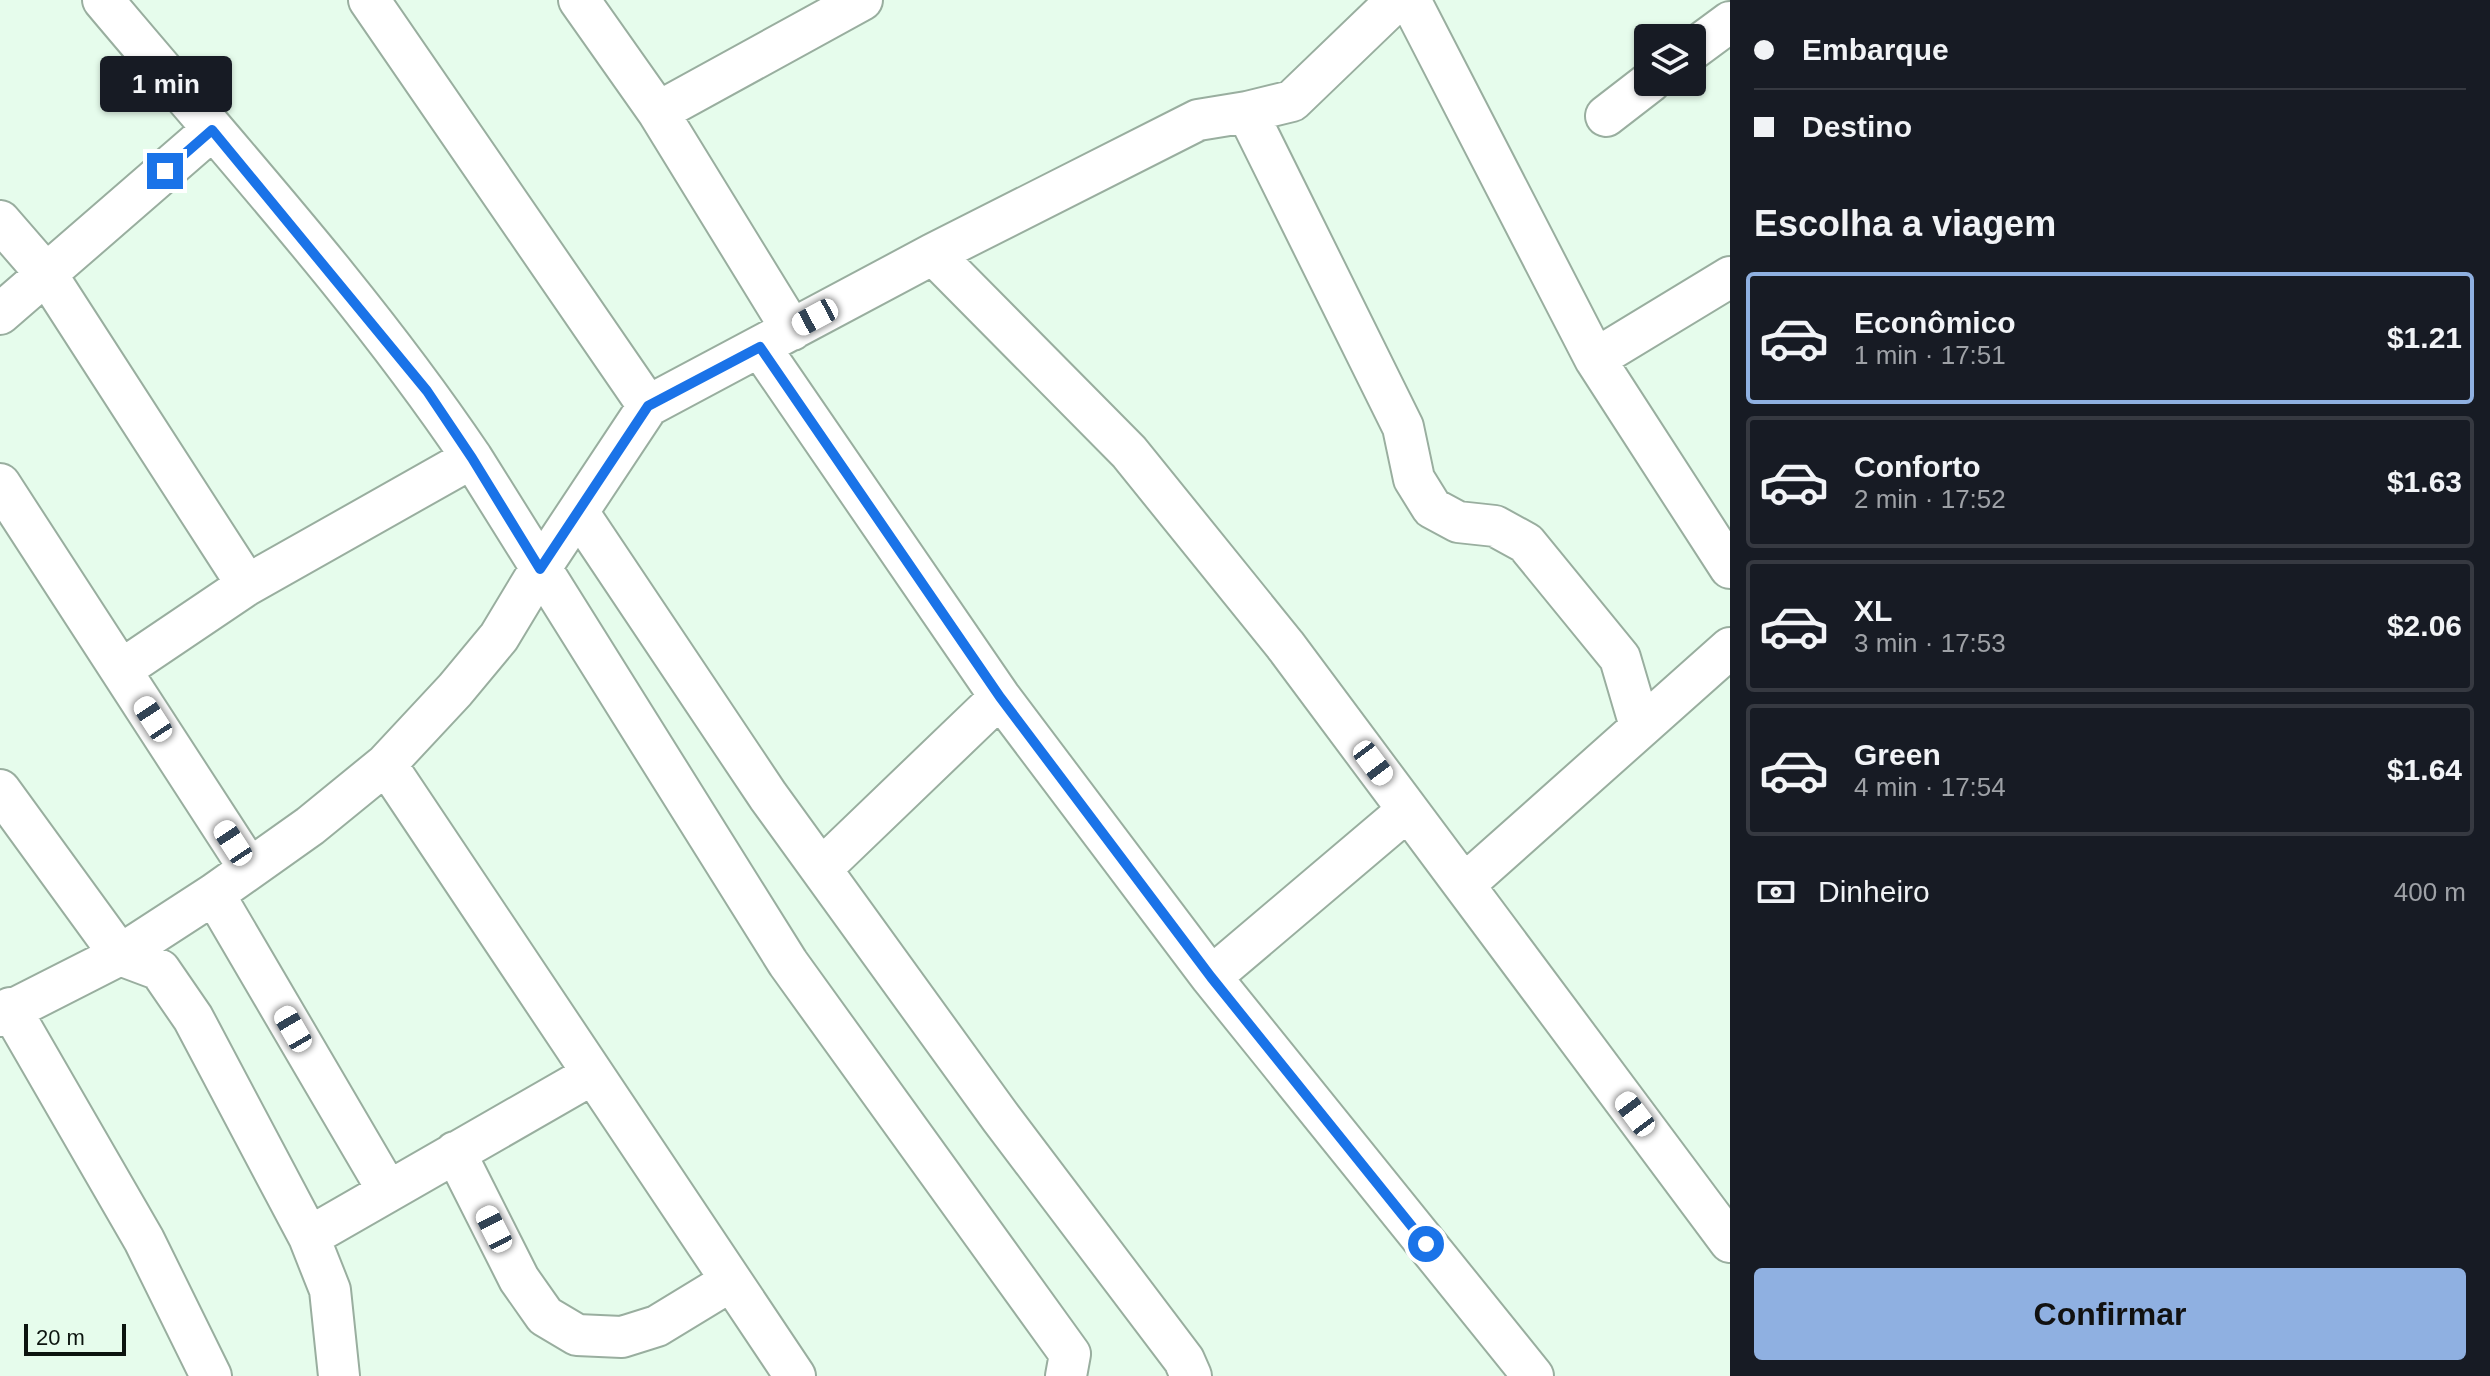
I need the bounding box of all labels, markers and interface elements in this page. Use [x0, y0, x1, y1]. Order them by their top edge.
map controls [1634, 24, 1706, 96]
button: layers [1634, 24, 1706, 96]
text: Embarque [1802, 33, 1949, 66]
callout: 1 min [99, 55, 231, 111]
text: 1 min [132, 69, 200, 99]
text: Destino [1802, 110, 1912, 143]
route end [147, 153, 183, 189]
text: Escolha a viagem [1754, 203, 2056, 244]
car [788, 295, 842, 339]
icon: car [1758, 302, 1830, 374]
text: Econômico [1854, 306, 2016, 339]
text: $1.21 [2387, 321, 2462, 354]
text: 1 min · 17:51 [1854, 340, 2006, 370]
icon: car [1758, 446, 1830, 518]
text: Conforto [1854, 450, 1981, 483]
text: $1.63 [2387, 465, 2462, 498]
text: 2 min · 17:52 [1854, 484, 2006, 514]
icon: car [1758, 590, 1830, 662]
text: XL [1854, 594, 1892, 627]
text: $2.06 [2387, 609, 2462, 642]
text: 3 min · 17:53 [1854, 628, 2006, 658]
car [130, 692, 176, 746]
icon: car [1758, 734, 1830, 806]
car [1349, 737, 1397, 789]
text: Green [1854, 738, 1941, 771]
text: $1.64 [2387, 753, 2462, 786]
text: 4 min · 17:54 [1854, 772, 2006, 802]
car [210, 816, 256, 870]
icon: cash [1754, 870, 1798, 914]
text: Dinheiro [1818, 875, 1930, 908]
text: 400 m [2394, 877, 2466, 907]
car [271, 1002, 315, 1056]
car [1611, 1088, 1659, 1140]
car [472, 1202, 516, 1256]
route start [1408, 1226, 1444, 1262]
button: Confirmar [1754, 1268, 2466, 1360]
scale bar [24, 1320, 126, 1356]
text: 20 m [36, 1325, 85, 1350]

